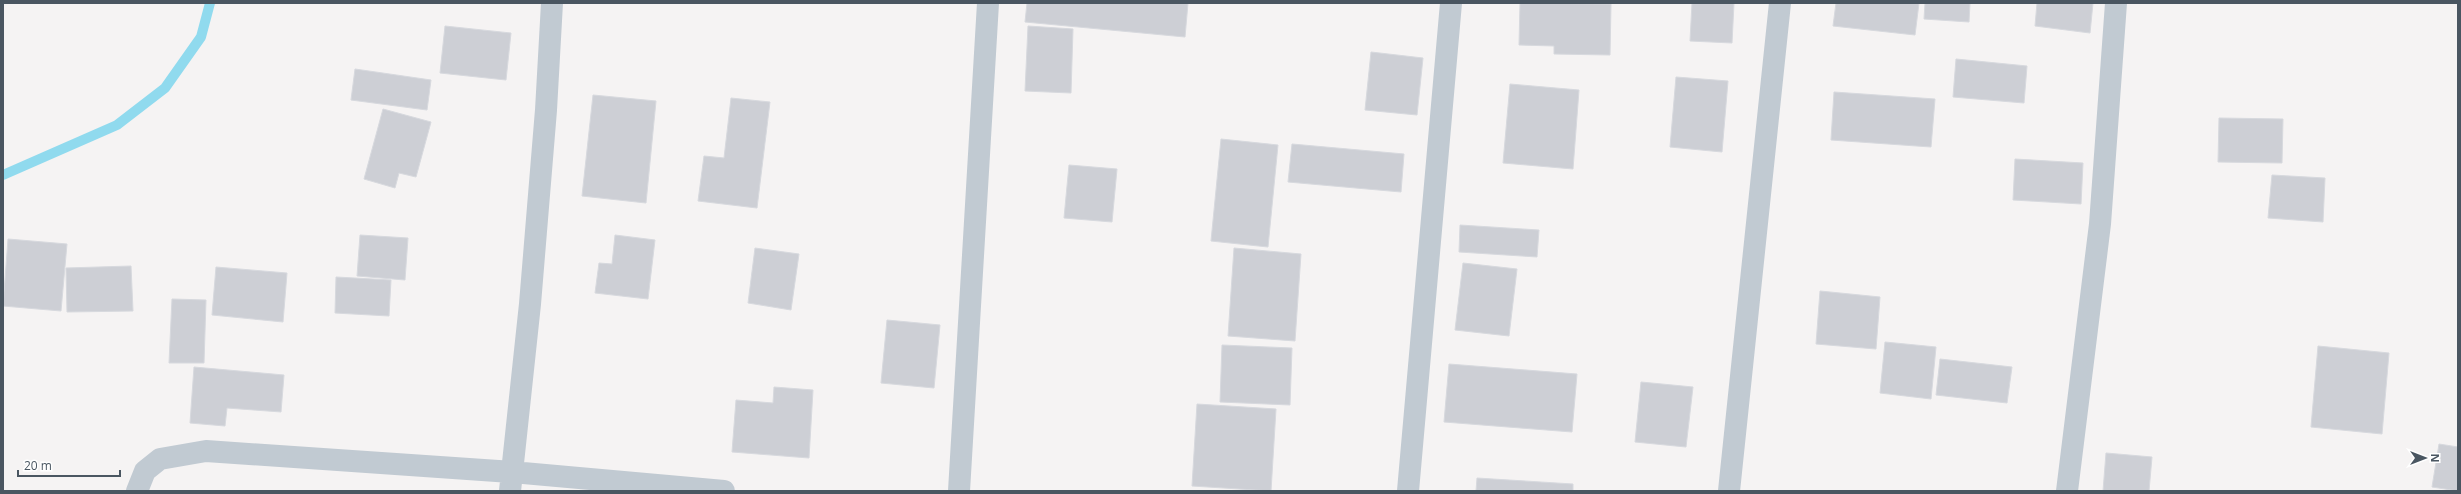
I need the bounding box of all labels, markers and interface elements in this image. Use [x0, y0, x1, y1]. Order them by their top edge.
north arrow [2405, 438, 2445, 478]
scale bar [18, 452, 120, 478]
text: N [2428, 454, 2443, 462]
text: 20 m [24, 457, 52, 474]

